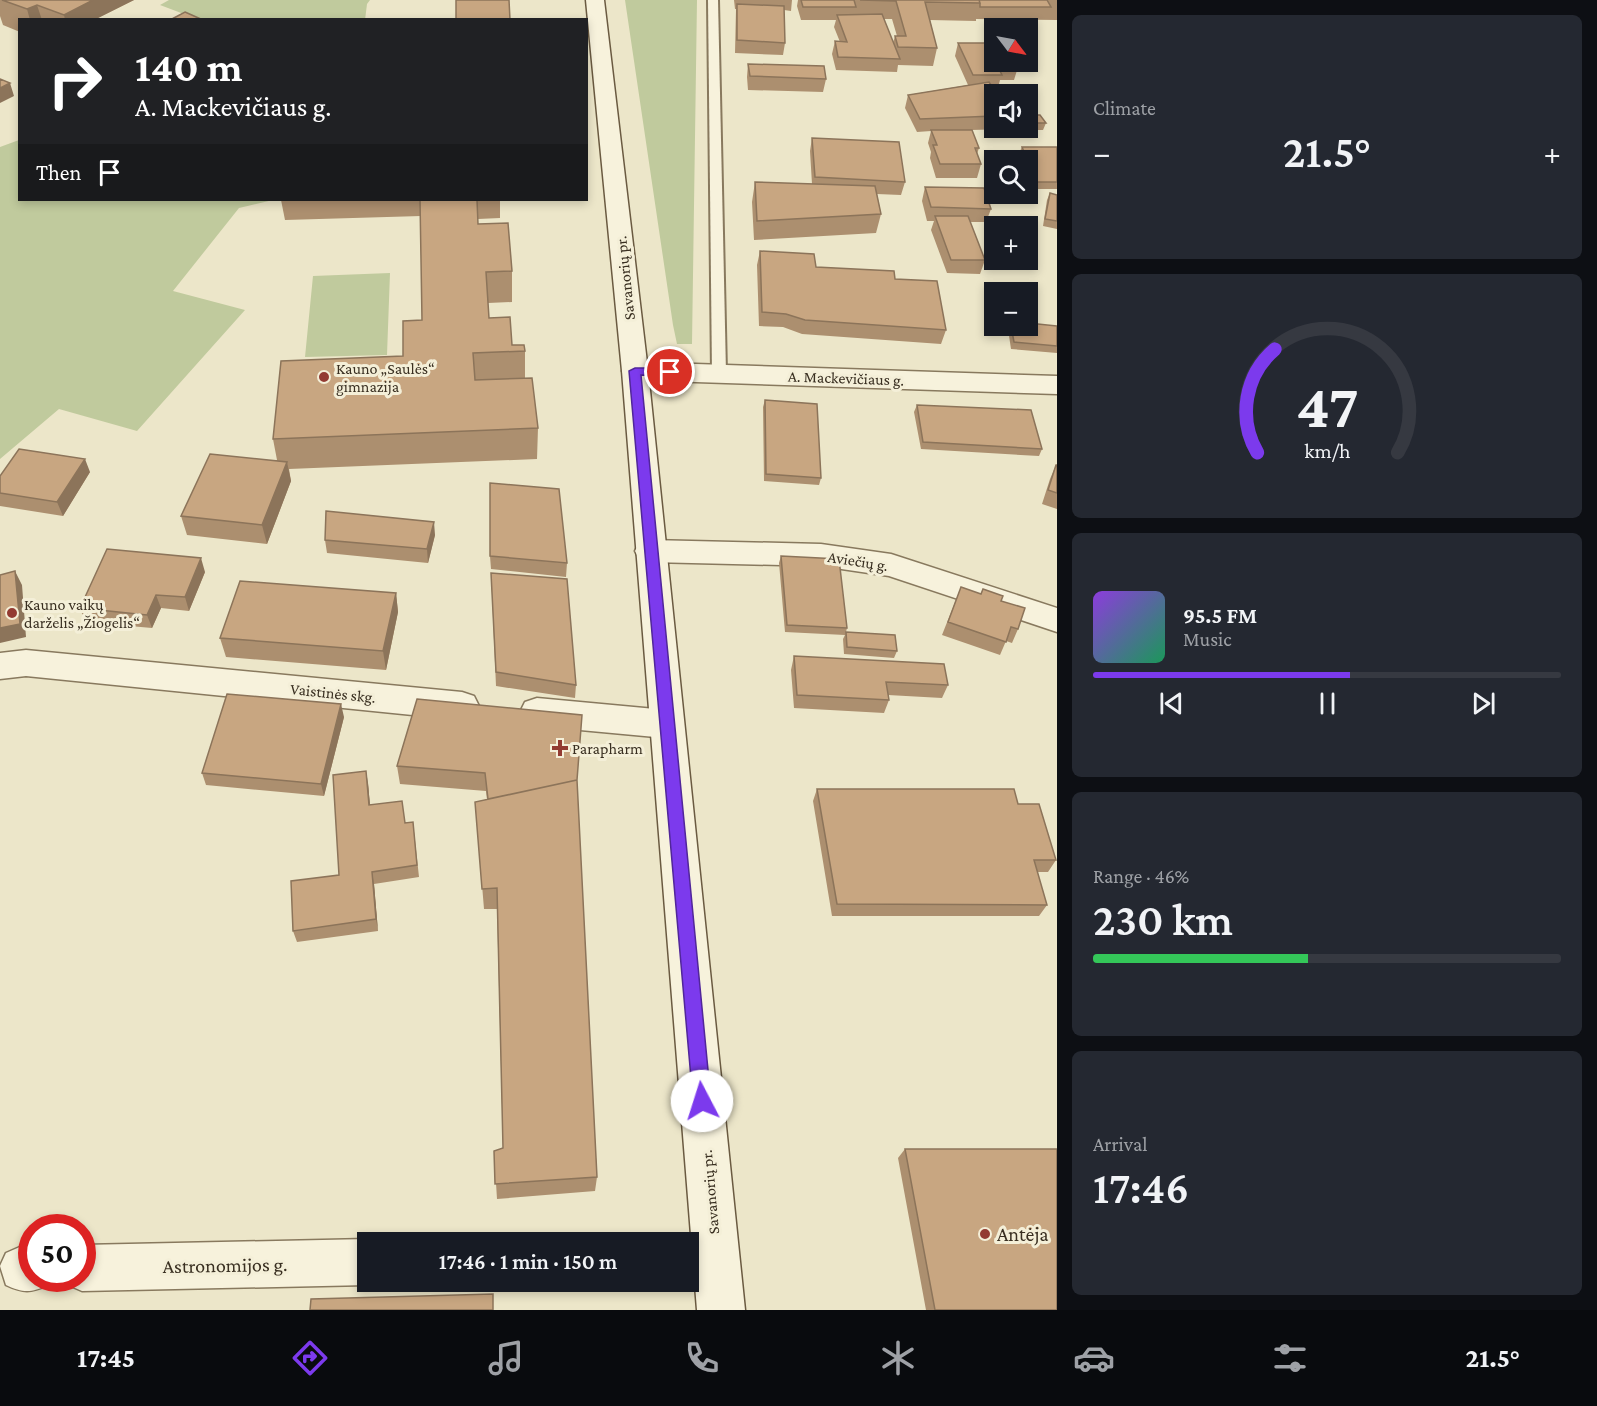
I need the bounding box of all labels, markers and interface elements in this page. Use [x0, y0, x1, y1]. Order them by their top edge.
north arrow [984, 18, 1038, 72]
map controls [984, 18, 1038, 336]
icon: right [36, 42, 114, 120]
text: 140 m [135, 43, 243, 90]
button: sound [984, 84, 1038, 138]
text: A. Mackevičiaus g. [135, 92, 331, 122]
text: Climate [1093, 97, 1156, 119]
text: 21.5° [1283, 127, 1371, 177]
text: − [1093, 134, 1110, 171]
text: + [1544, 134, 1561, 171]
button: search [984, 150, 1038, 204]
icon: arrive [93, 156, 126, 189]
text: Then [36, 160, 81, 185]
button: + [984, 216, 1038, 270]
street label: Savanorių pr. [612, 235, 639, 321]
button: − [984, 282, 1038, 336]
pin [644, 346, 695, 397]
icon: arrive [653, 355, 686, 388]
place label: Kauno „Saulės“ gimnazija [336, 360, 435, 396]
street label: A. Mackevičiaus g. [788, 367, 904, 390]
marker: Kauno „Saulės“ gimnazija [317, 370, 331, 384]
text: 47 [1296, 371, 1358, 440]
text: km/h [1304, 439, 1351, 463]
street label: Aviečių g. [826, 548, 889, 575]
place label: Kauno vaikų darželis „Žiogelis“ [24, 596, 140, 632]
text: 95.5 FM [1183, 603, 1257, 628]
marker: Kauno vaikų darželis „Žiogelis“ [5, 606, 19, 620]
text: Music [1183, 628, 1232, 650]
street label: Vaistinės skg. [289, 680, 376, 707]
icon: previous [1155, 687, 1188, 720]
icon: pause [1311, 687, 1344, 720]
icon: next [1467, 687, 1500, 720]
place label: Parapharm [572, 740, 643, 758]
marker: Parapharm [553, 741, 567, 755]
text: Range · 46% [1093, 865, 1189, 887]
text: 230 km [1093, 895, 1233, 945]
position arrow [670, 1069, 734, 1133]
text: Arrival [1093, 1133, 1147, 1155]
street label: Savanorių pr. [698, 1149, 723, 1235]
text: 17:46 [1093, 1163, 1189, 1213]
speed limit sign: 50 [18, 1214, 96, 1292]
place label: Antėja [997, 1223, 1049, 1246]
marker: Antėja [978, 1227, 992, 1241]
text: 17:46 · 1 min · 150 m [439, 1249, 617, 1274]
street label: Astronomijos g. [162, 1253, 288, 1278]
icon: directions [289, 1337, 331, 1379]
icon: music [485, 1337, 527, 1379]
icon: phone [681, 1337, 723, 1379]
icon: climate [877, 1337, 919, 1379]
icon: car [1073, 1337, 1115, 1379]
icon: filters [1269, 1337, 1311, 1379]
text: 17:45 [77, 1343, 135, 1373]
text: 21.5° [1465, 1343, 1520, 1373]

